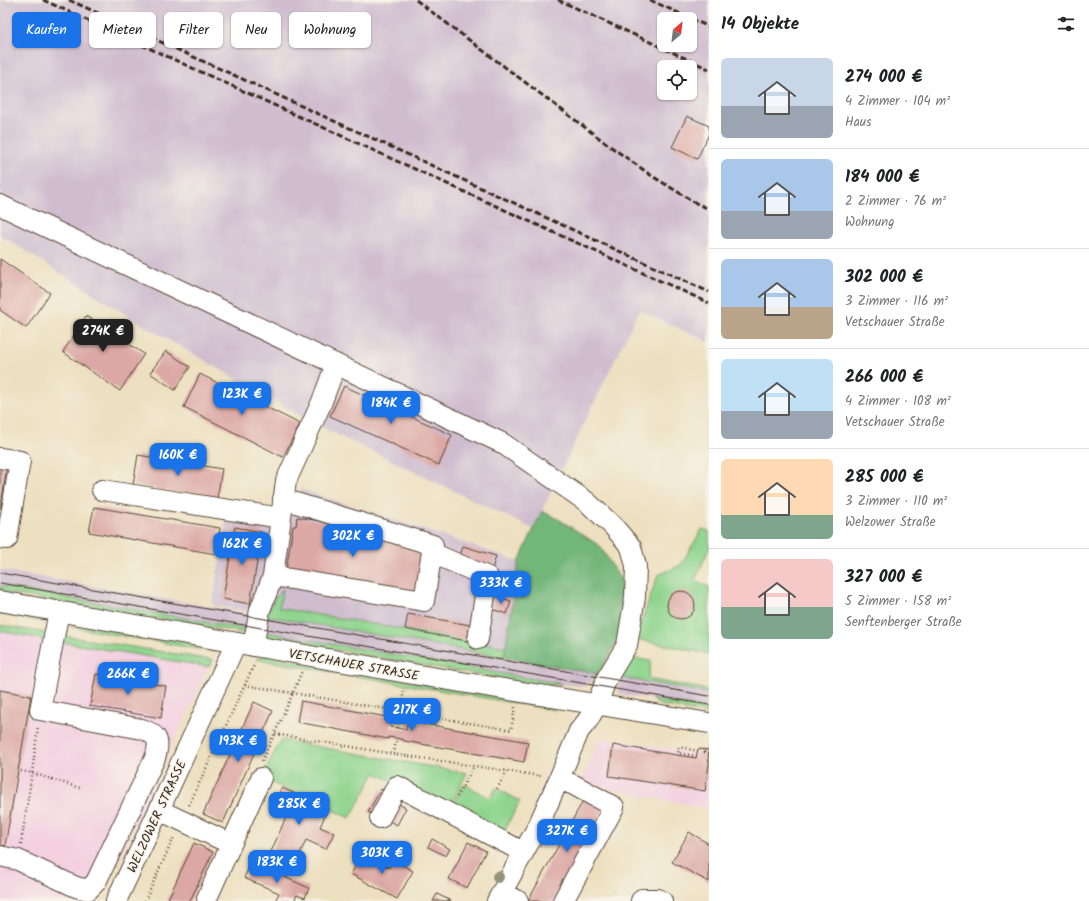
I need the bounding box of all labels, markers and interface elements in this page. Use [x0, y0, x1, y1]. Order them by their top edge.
text: 14 Objekte [721, 11, 799, 38]
chip: Kaufen [12, 12, 81, 48]
chip: Mieten [89, 12, 156, 48]
chip: Filter [164, 12, 223, 48]
chip: Neu [231, 12, 281, 48]
chip: Wohnung [289, 12, 371, 48]
north arrow [657, 12, 697, 52]
map controls [657, 12, 697, 100]
icon: filters [1055, 13, 1077, 35]
button: locate [657, 60, 697, 100]
text: 274 000 € [845, 64, 922, 91]
icon: home [753, 74, 801, 122]
text: 4 Zimmer · 104 m² [845, 91, 950, 112]
text: Haus [845, 112, 872, 133]
text: 184 000 € [845, 164, 919, 191]
icon: home [753, 175, 801, 223]
text: 2 Zimmer · 76 m² [845, 191, 946, 212]
text: Wohnung [845, 212, 894, 233]
text: 302 000 € [845, 264, 923, 291]
icon: home [753, 275, 801, 323]
text: 3 Zimmer · 116 m² [845, 291, 948, 312]
text: Vetschauer Straße [845, 312, 945, 333]
pin: 274K € [70, 319, 136, 353]
text: 274K € [82, 321, 124, 342]
text: 266 000 € [845, 364, 923, 391]
icon: home [753, 375, 801, 423]
pin: 123K € [209, 382, 275, 416]
text: 123K € [222, 384, 262, 405]
pin: 184K € [358, 391, 424, 425]
text: 4 Zimmer · 108 m² [845, 391, 951, 412]
text: 184K € [371, 393, 411, 414]
text: Vetschauer Straße [845, 412, 945, 433]
pin: 160K € [145, 443, 211, 477]
text: 160K € [159, 445, 197, 466]
text: 285 000 € [845, 464, 924, 491]
icon: home [753, 475, 801, 523]
text: 3 Zimmer · 110 m² [845, 491, 947, 512]
text: Welzower Straße [845, 512, 936, 533]
pin: 302K € [320, 524, 386, 558]
text: 302K € [332, 526, 374, 547]
pin: 162K € [209, 532, 275, 566]
text: 162K € [222, 534, 262, 555]
text: 327 000 € [845, 564, 922, 591]
pin: 333K € [468, 571, 534, 605]
text: 333K € [480, 573, 522, 594]
icon: home [753, 575, 801, 623]
text: 5 Zimmer · 158 m² [845, 591, 951, 612]
text: Senftenberger Straße [845, 612, 962, 633]
street label: VETSCHAUER STRASSE [287, 644, 421, 687]
pin: 266K € [95, 662, 161, 696]
text: 266K € [107, 664, 149, 685]
pin: 217K € [379, 698, 445, 732]
text: 217K € [393, 700, 431, 721]
pin: 193K € [205, 729, 271, 763]
text: 193K € [219, 731, 257, 752]
street label: WELZOWER STRASSE [122, 756, 193, 876]
pin: 285K € [266, 792, 332, 826]
text: 285K € [278, 794, 320, 815]
pin: 327K € [534, 819, 600, 853]
text: 327K € [546, 821, 588, 842]
pin: 303K € [349, 841, 415, 875]
text: 303K € [361, 843, 403, 864]
pin: 183K € [244, 850, 310, 884]
text: 183K € [257, 852, 297, 873]

